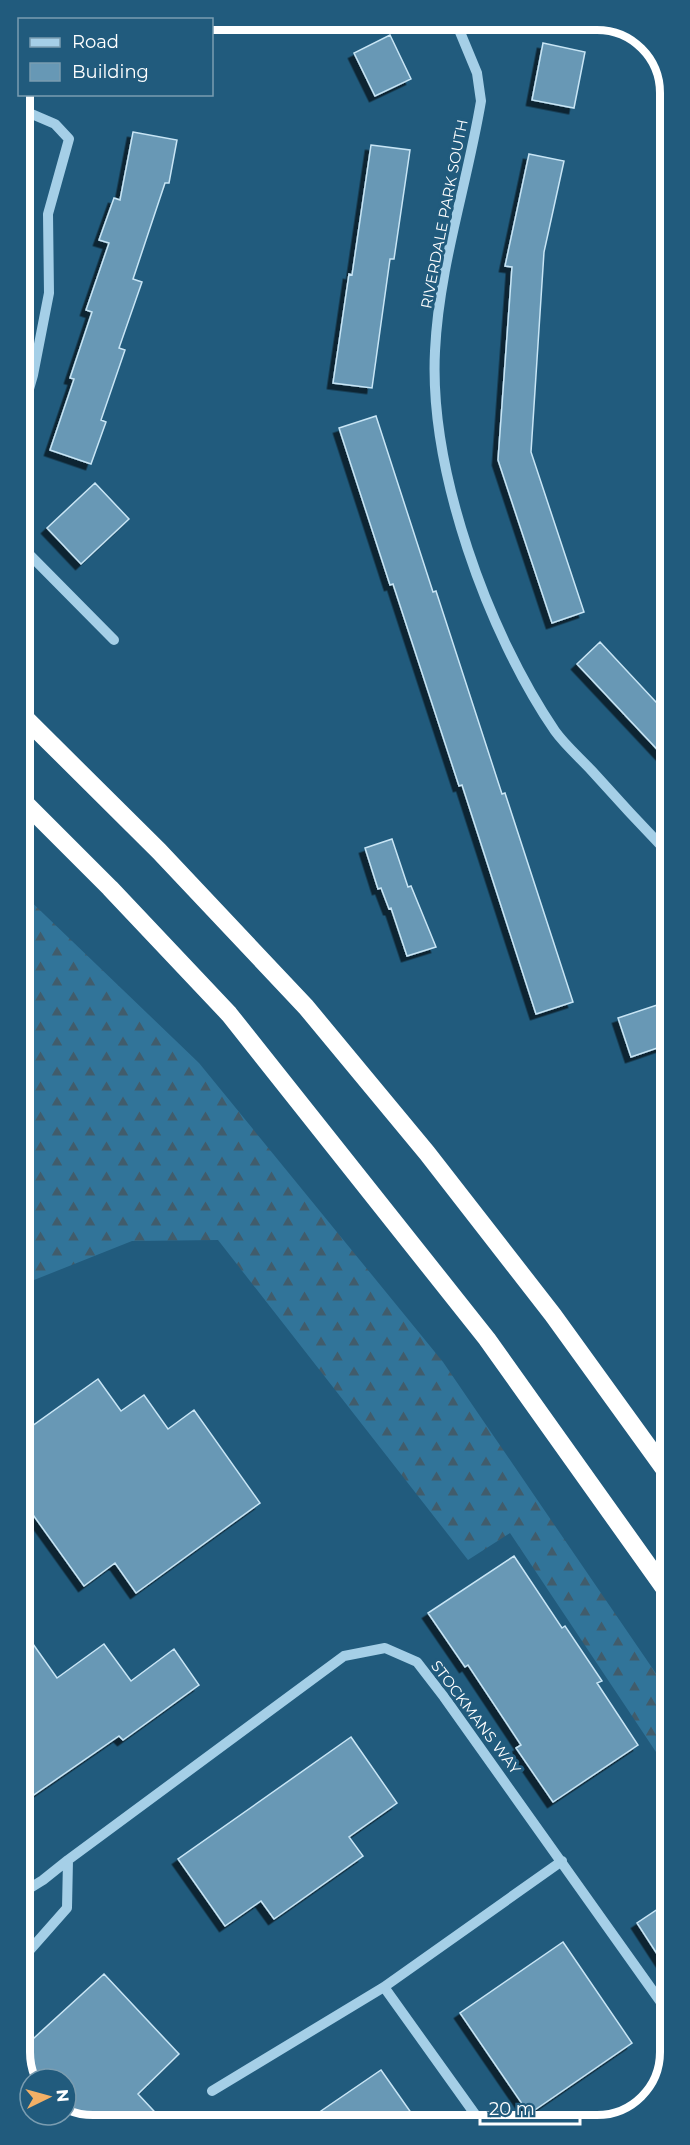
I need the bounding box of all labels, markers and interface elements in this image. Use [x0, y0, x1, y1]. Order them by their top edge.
legend [18, 18, 213, 96]
text: Road [72, 31, 119, 53]
text: Building [72, 61, 149, 83]
street label: RIVERDALE PARK SOUTH [416, 118, 472, 310]
street label: STOCKMANS WAY [427, 1656, 525, 1778]
north arrow [18, 2067, 78, 2127]
text: N [52, 2088, 72, 2103]
scale bar [480, 2088, 580, 2126]
text: 20 m [489, 2098, 535, 2120]

